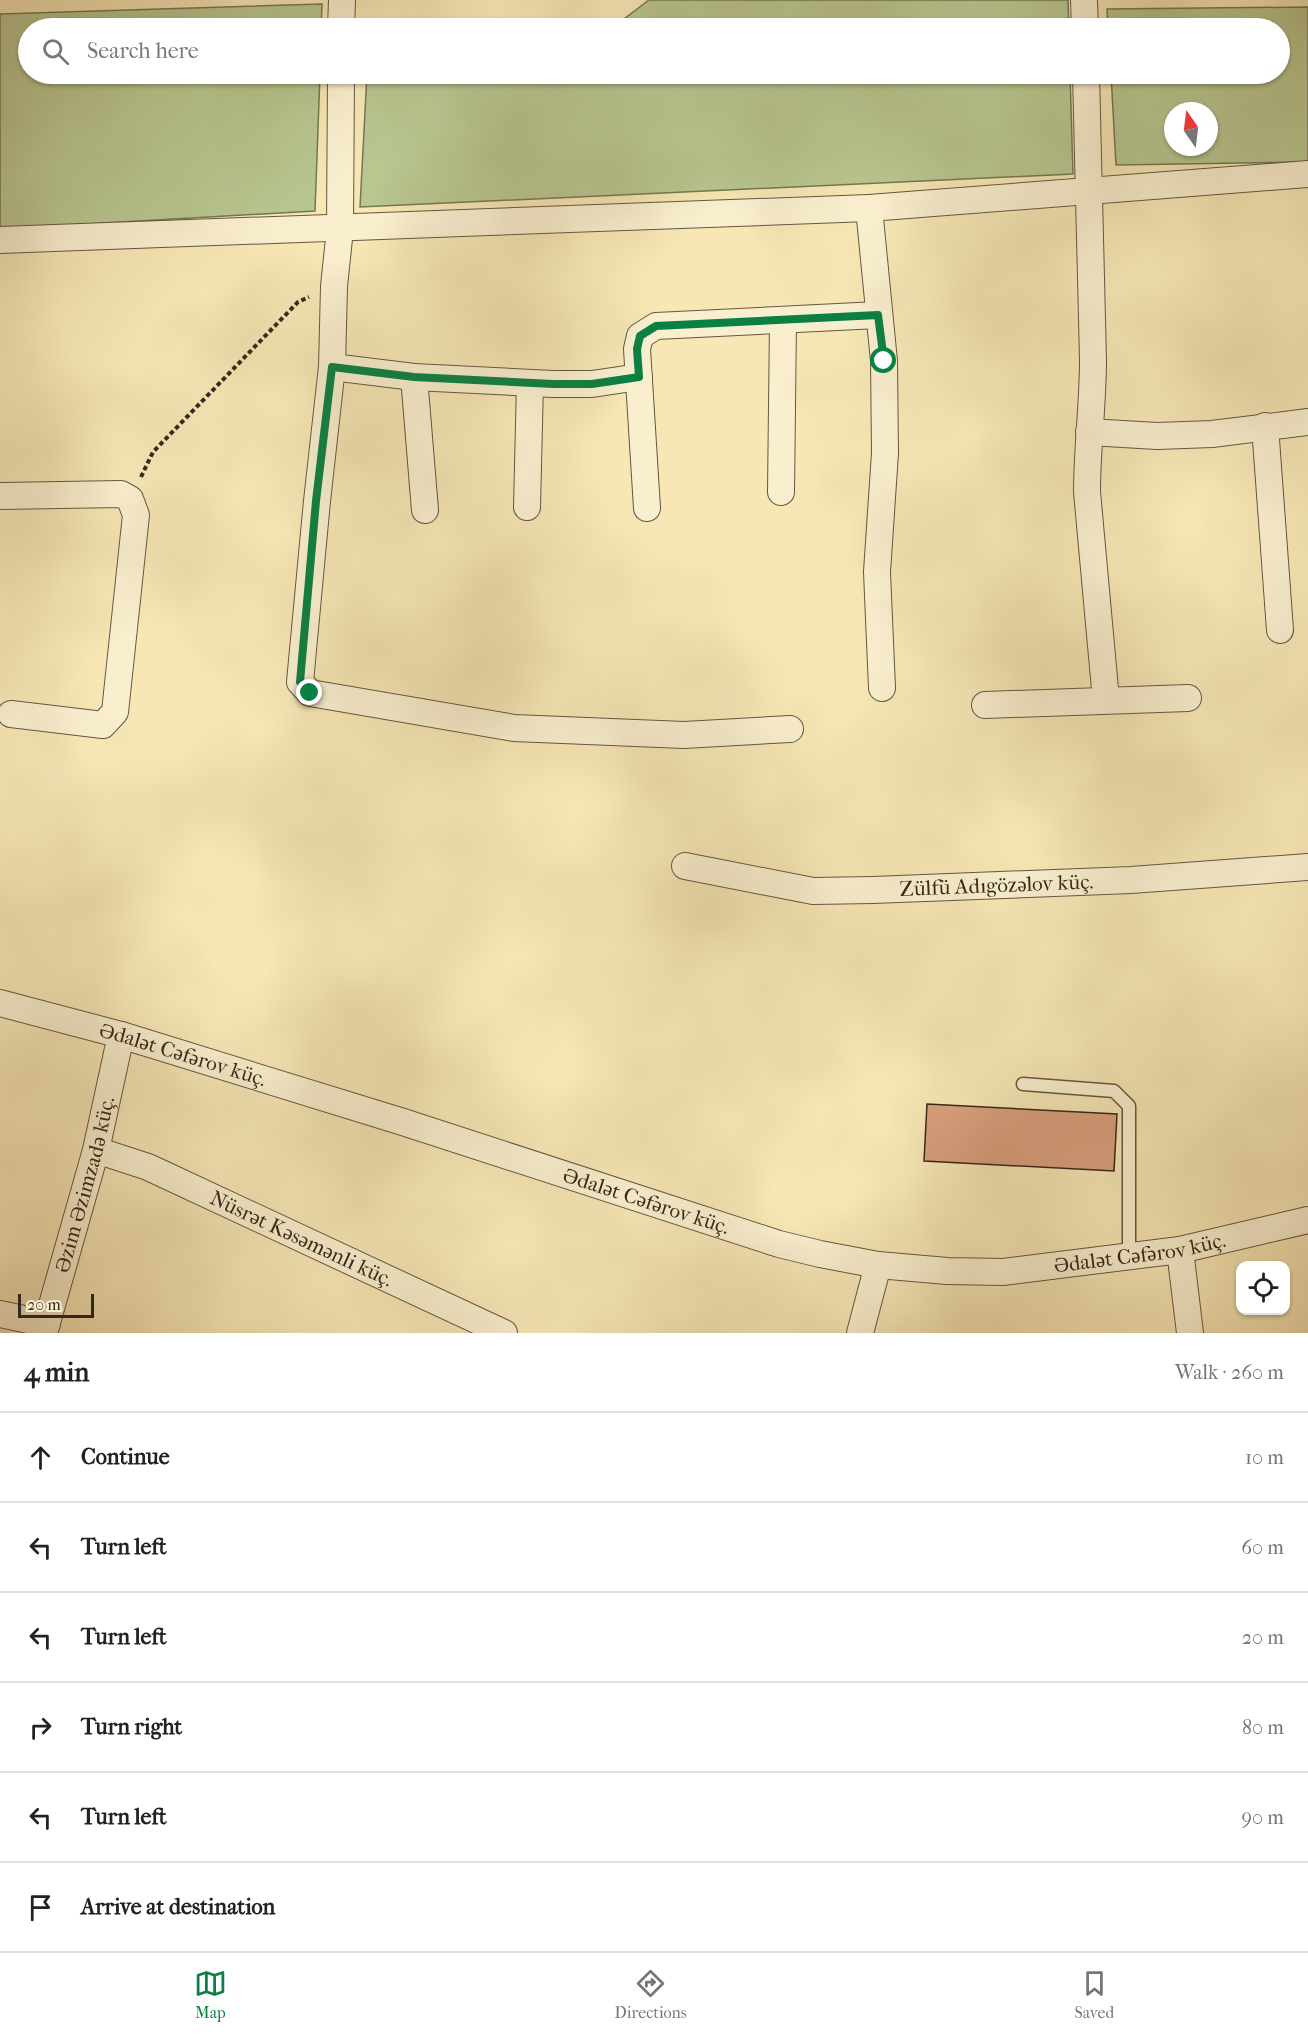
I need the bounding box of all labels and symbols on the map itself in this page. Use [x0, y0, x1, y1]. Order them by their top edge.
north arrow [1164, 102, 1218, 156]
route start [870, 347, 896, 373]
route end [296, 679, 322, 705]
street label: Zülfü Adıgözəlov küç. [899, 869, 1094, 901]
street label: Ədalət Cəfərov küç. [97, 1018, 269, 1091]
street label: Əzim Əzimzadə küç. [50, 1094, 119, 1275]
street label: Ədalət Cəfərov küç. [560, 1163, 732, 1239]
street label: Nüsrət Kəsəmənli küç. [206, 1186, 397, 1291]
street label: Ədalət Cəfərov küç. [1052, 1228, 1228, 1278]
scale bar [18, 1291, 94, 1318]

